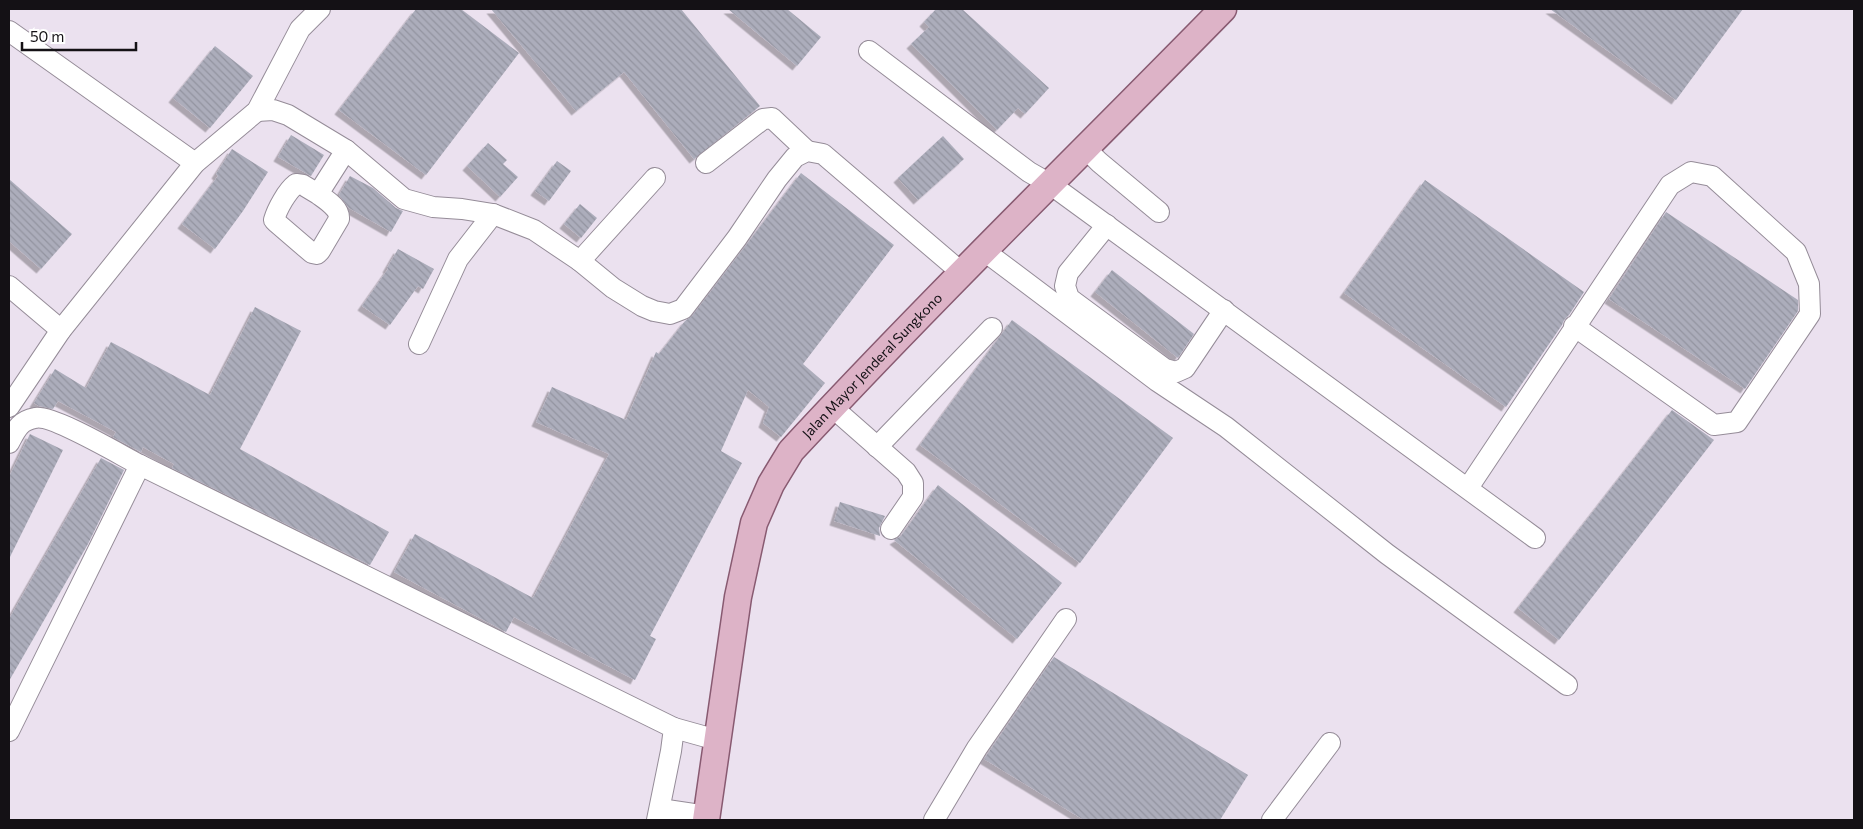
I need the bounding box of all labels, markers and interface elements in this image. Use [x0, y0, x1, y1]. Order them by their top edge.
scale bar [22, 20, 136, 52]
text: 50 m [30, 27, 64, 45]
street label: Jalan Mayor Jenderal Sungkono [798, 289, 945, 441]

